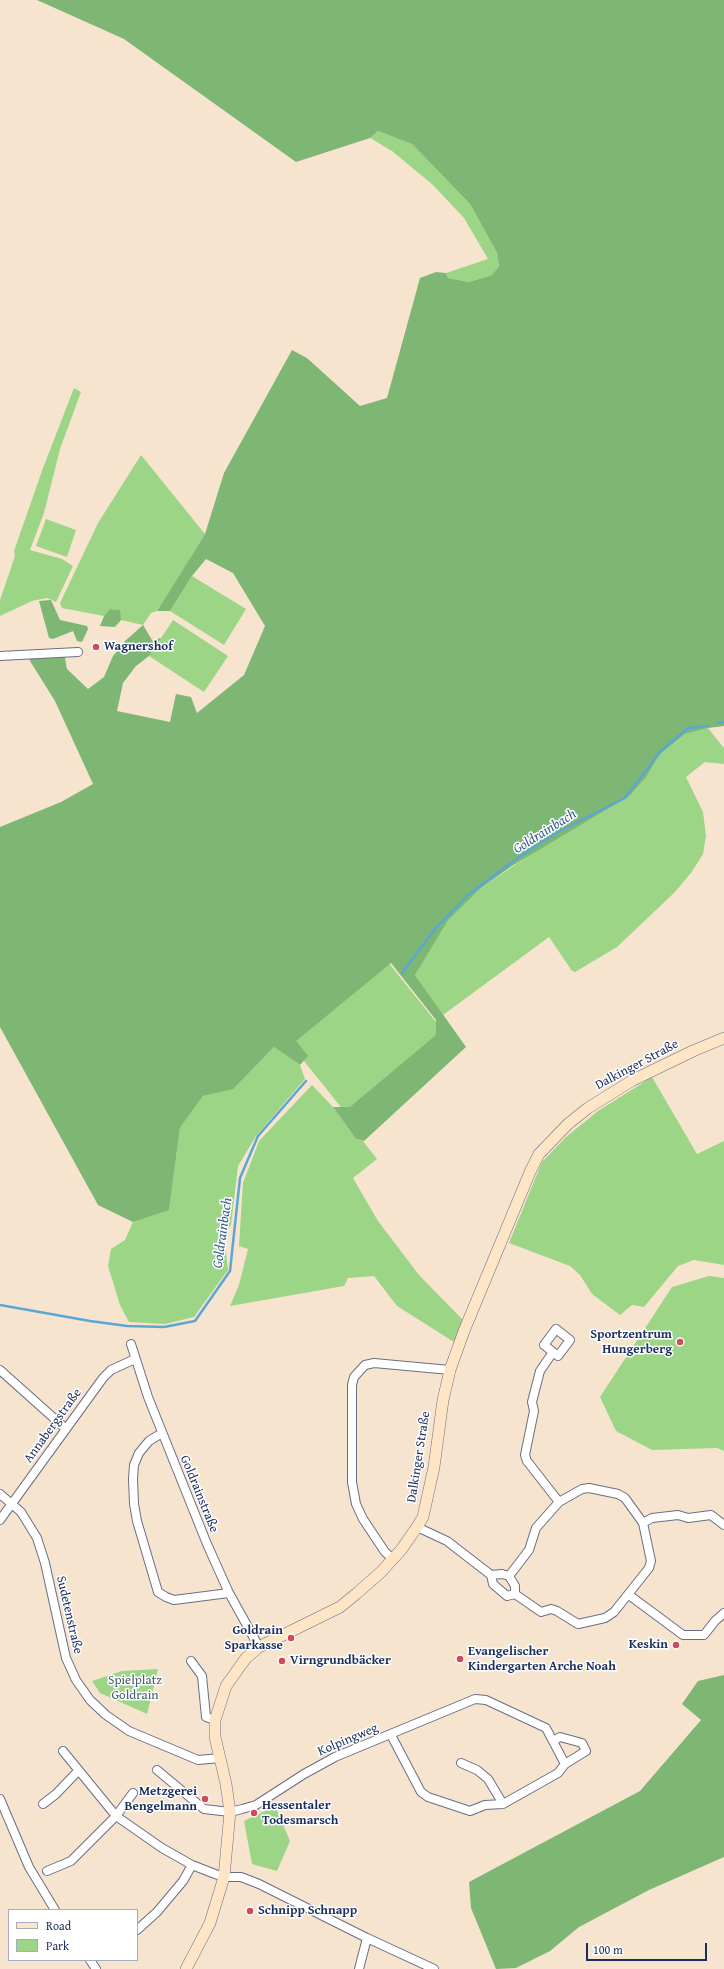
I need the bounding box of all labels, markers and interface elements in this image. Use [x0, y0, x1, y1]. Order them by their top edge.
place label: Wagnershof [104, 639, 173, 655]
marker: Wagnershof [91, 642, 101, 652]
water label: Goldrainbach [510, 806, 580, 858]
street label: Dalkinger Straße [593, 1037, 681, 1093]
water label: Goldrainbach [210, 1197, 236, 1269]
place label: Sportzentrum Hungerberg [590, 1327, 672, 1358]
marker: Sportzentrum Hungerberg [675, 1337, 685, 1347]
street label: Annabergstraße [21, 1386, 85, 1466]
street label: Dalkinger Straße [404, 1410, 434, 1504]
street label: Goldrainstraße [176, 1453, 222, 1535]
street label: Sudetenstraße [52, 1575, 86, 1655]
place label: Goldrain Sparkasse [225, 1623, 283, 1654]
marker: Goldrain Sparkasse [286, 1633, 296, 1643]
place label: Keskin [629, 1637, 668, 1653]
marker: Keskin [671, 1640, 681, 1650]
place label: Evangelischer Kindergarten Arche Noah [468, 1644, 616, 1675]
place label: Virngrundbäcker [290, 1653, 391, 1669]
marker: Evangelischer Kindergarten Arche Noah [455, 1654, 465, 1664]
marker: Virngrundbäcker [277, 1656, 287, 1666]
park label: Spielplatz Goldrain [108, 1673, 162, 1704]
street label: Kolpingweg [316, 1720, 380, 1760]
place label: Metzgerei Bengelmann [124, 1784, 197, 1815]
marker: Metzgerei Bengelmann [200, 1794, 210, 1804]
place label: Hessentaler Todesmarsch [262, 1798, 338, 1829]
marker: Hessentaler Todesmarsch [249, 1808, 259, 1818]
place label: Schnipp Schnapp [258, 1903, 357, 1919]
marker: Schnipp Schnapp [245, 1906, 255, 1916]
legend [8, 1909, 138, 1961]
text: Road [46, 1917, 71, 1934]
scale bar [588, 1935, 709, 1961]
text: Park [46, 1937, 69, 1954]
text: 100 m [593, 1941, 623, 1958]

